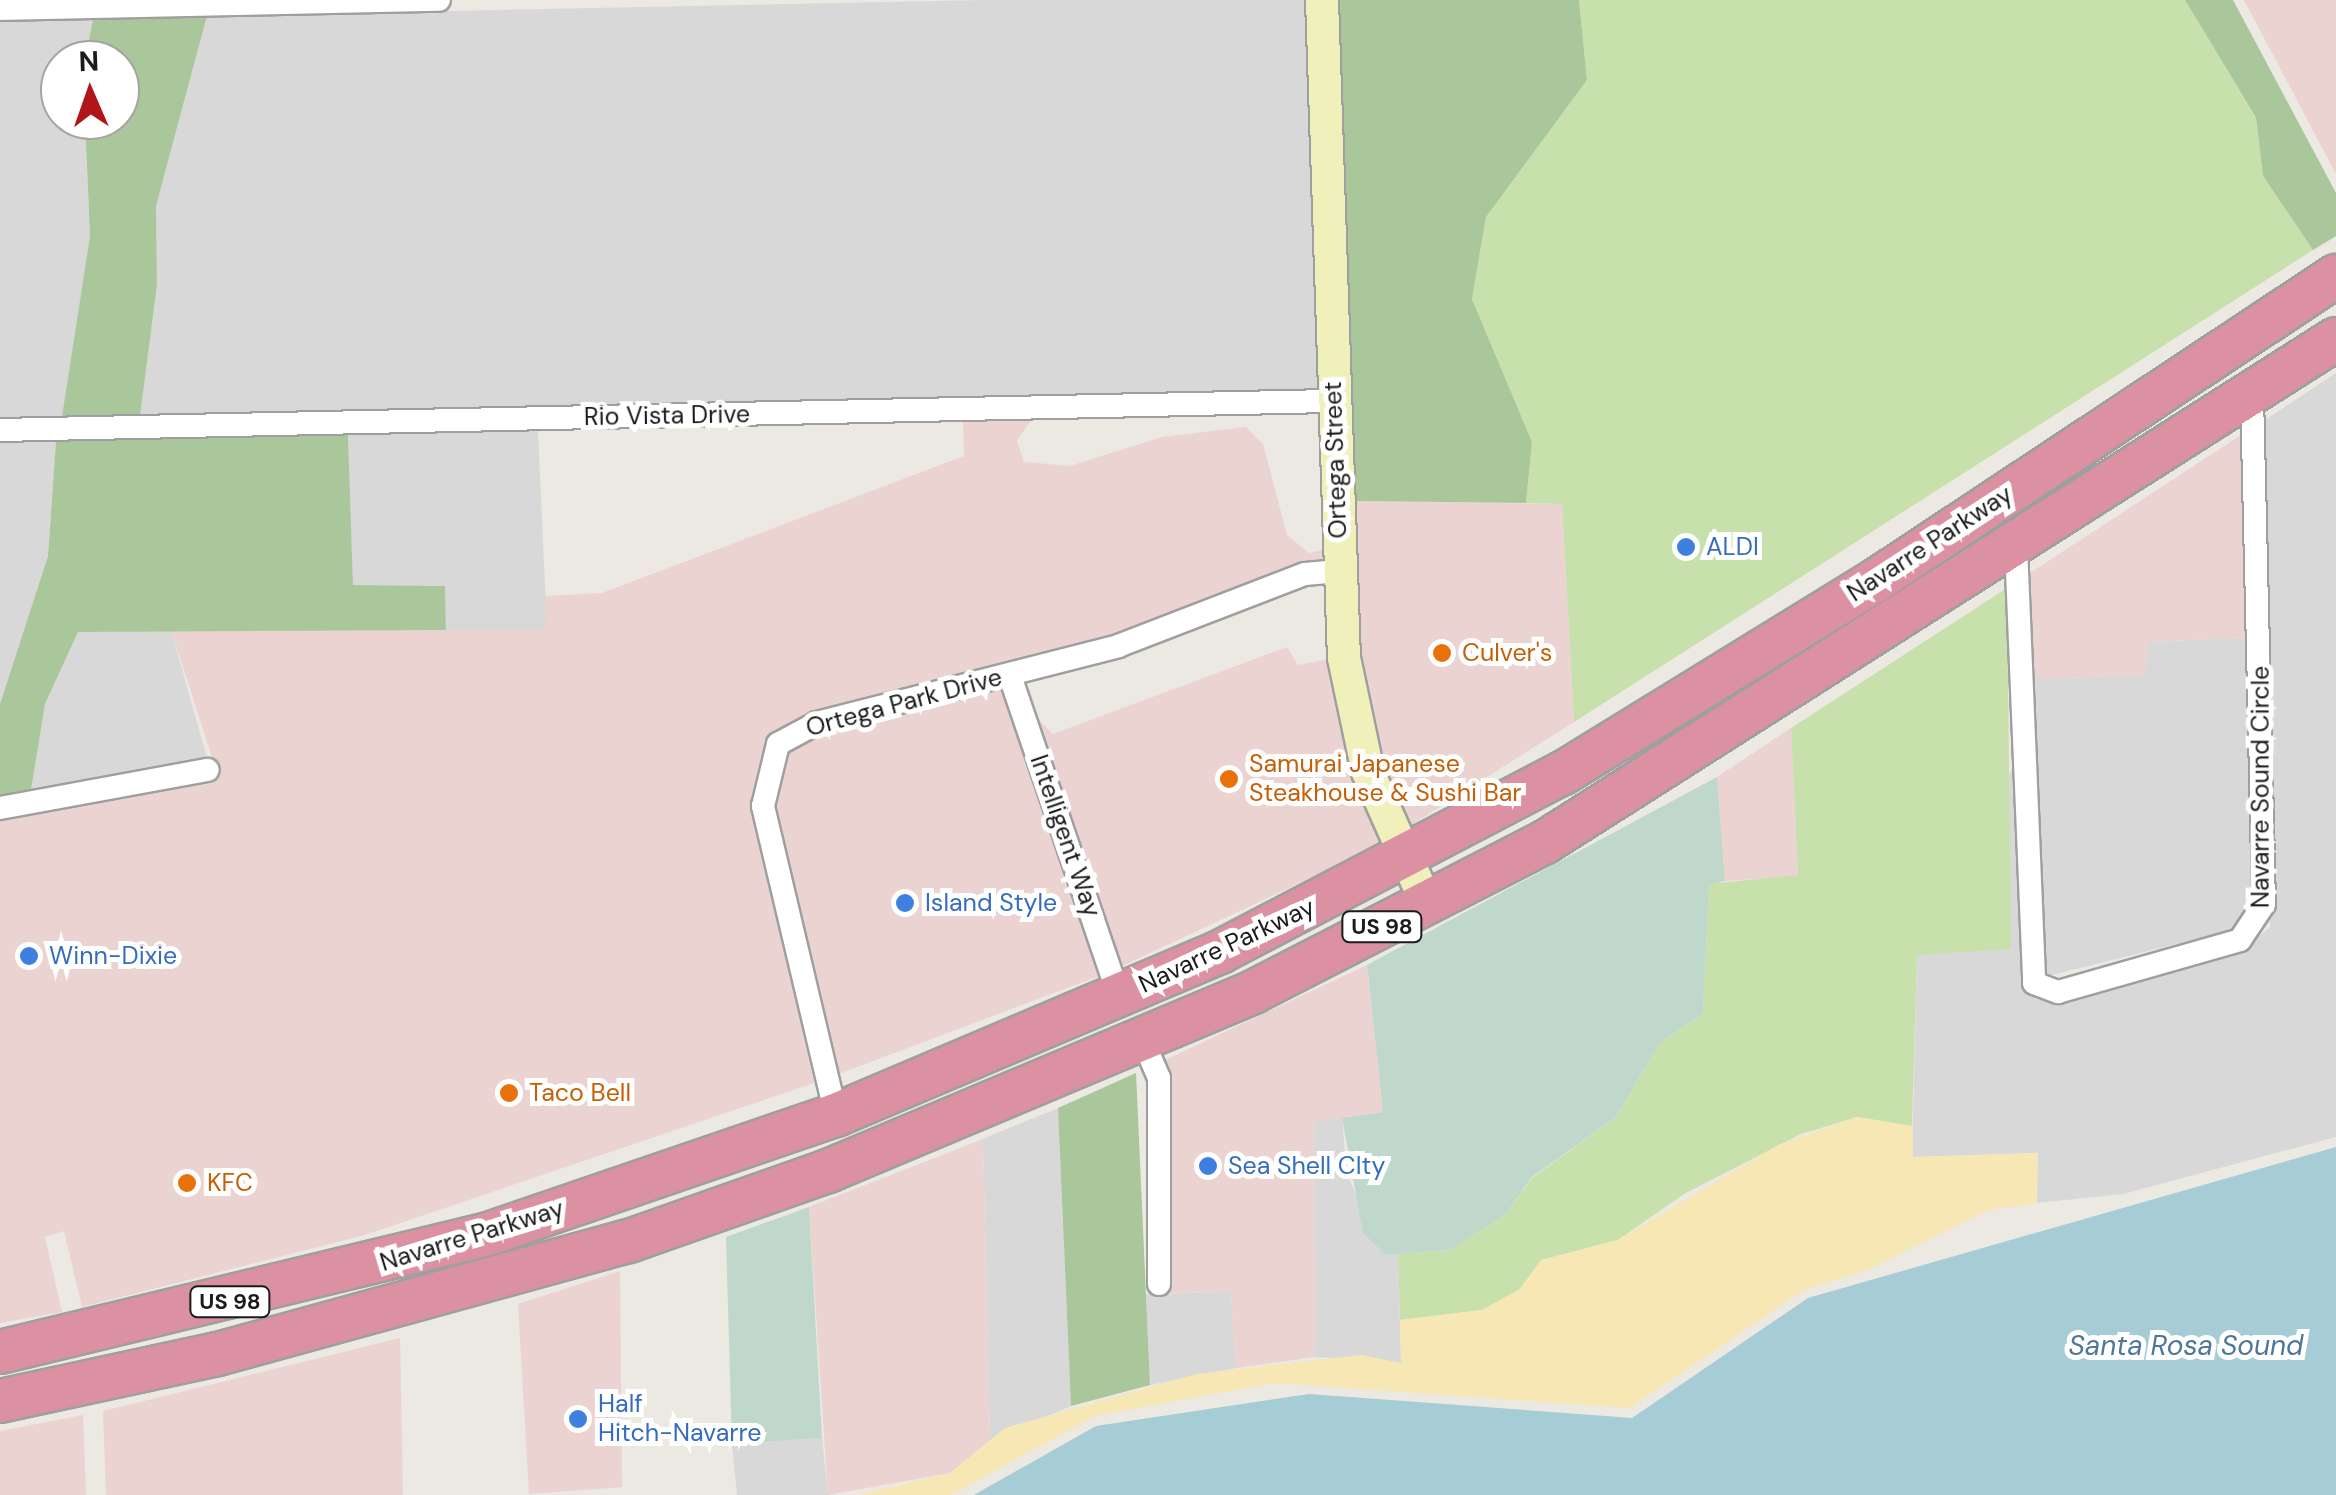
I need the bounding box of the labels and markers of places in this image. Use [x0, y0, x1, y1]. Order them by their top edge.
place label: ALDI [1706, 532, 1759, 562]
marker: ALDI [1675, 536, 1697, 558]
place label: Culver's [1462, 638, 1552, 668]
marker: Culver's [1431, 642, 1453, 664]
place label: Samurai Japanese Steakhouse & Sushi Bar [1249, 750, 1522, 809]
marker: Samurai Japanese Steakhouse & Sushi Bar [1218, 768, 1240, 790]
place label: Island Style [925, 888, 1057, 918]
marker: Island Style [894, 892, 916, 914]
place label: Winn-Dixie [49, 941, 177, 971]
marker: Winn-Dixie [18, 945, 40, 967]
place label: Taco Bell [529, 1078, 631, 1108]
marker: Taco Bell [498, 1082, 520, 1104]
place label: Sea Shell CIty [1228, 1151, 1385, 1181]
marker: Sea Shell CIty [1197, 1155, 1219, 1177]
place label: KFC [207, 1168, 253, 1198]
marker: KFC [176, 1172, 198, 1194]
place label: Half Hitch-Navarre [598, 1390, 761, 1449]
marker: Half Hitch-Navarre [567, 1408, 589, 1430]

